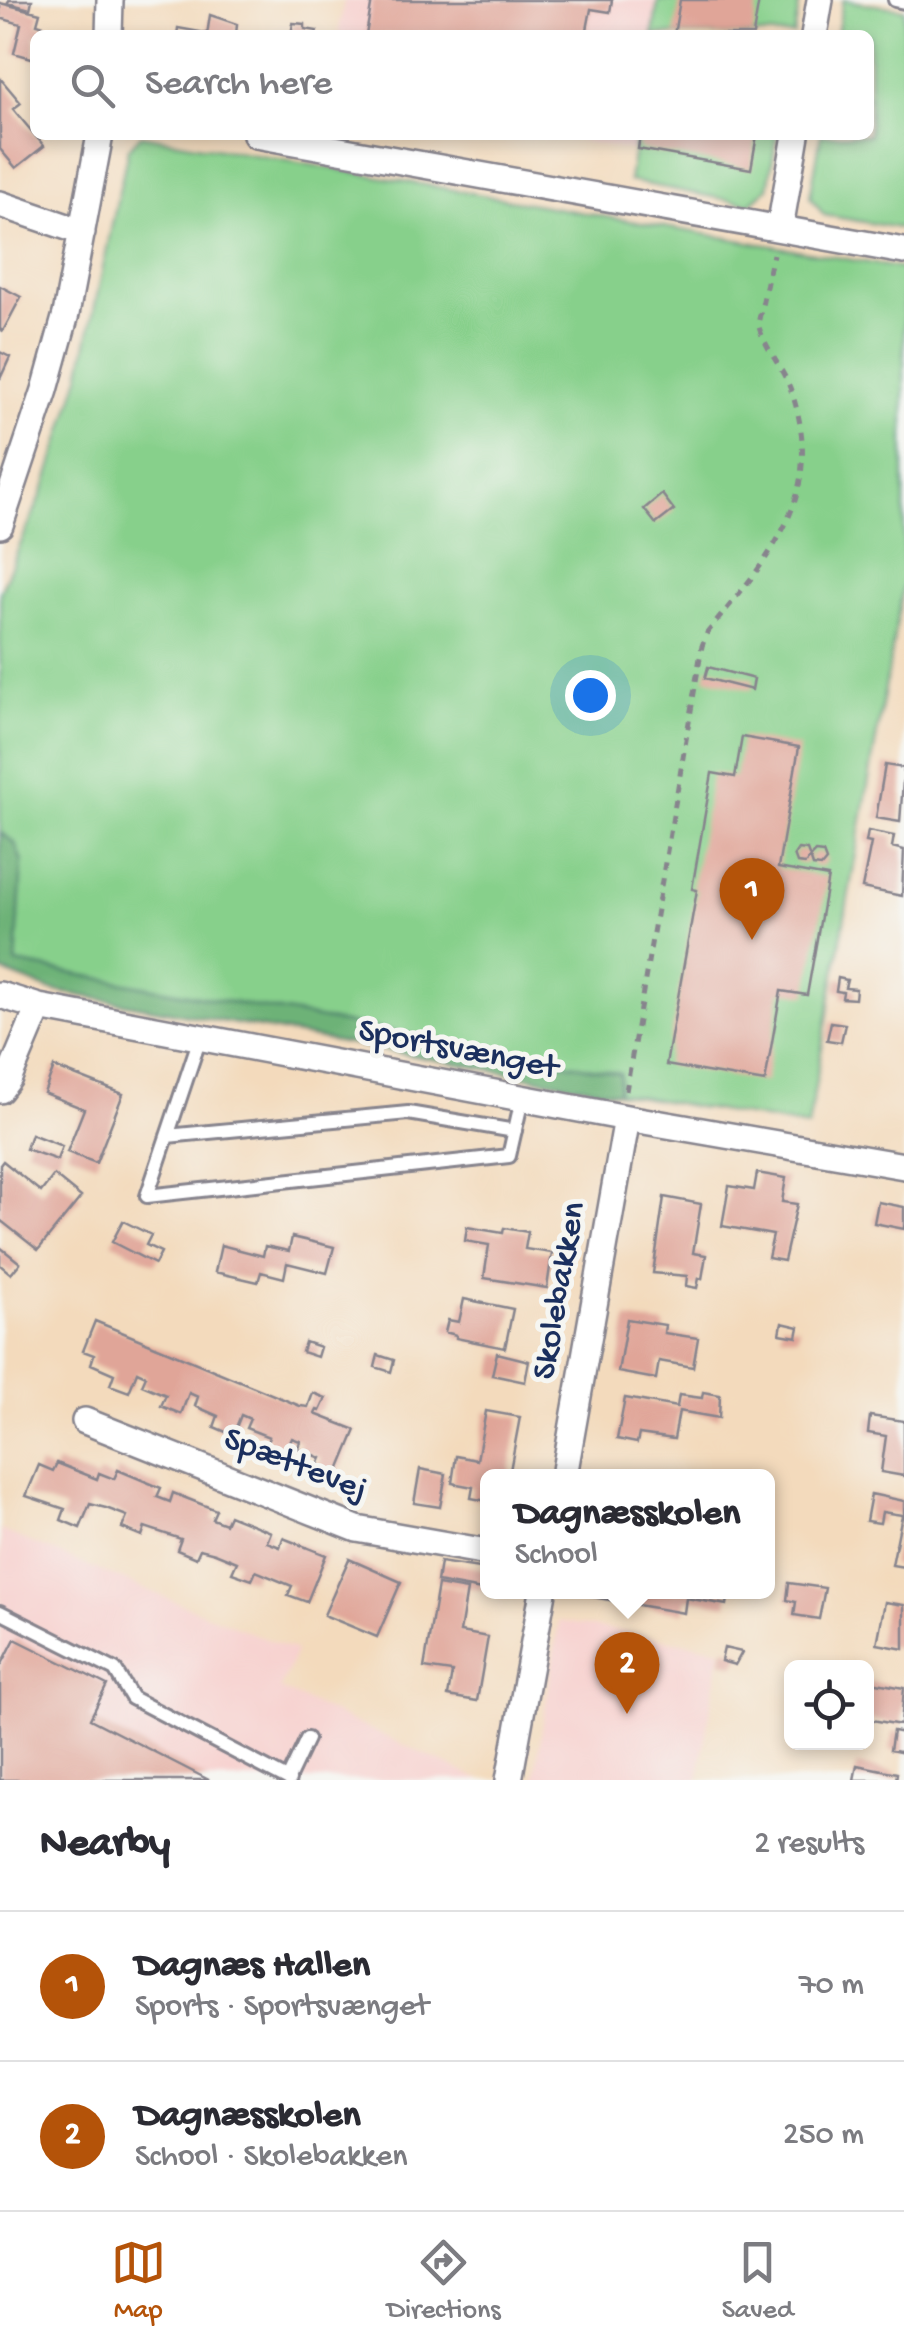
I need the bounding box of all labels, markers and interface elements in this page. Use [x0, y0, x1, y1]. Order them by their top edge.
search box [30, 30, 874, 140]
icon: search [65, 58, 120, 113]
text: Search here [145, 63, 332, 107]
your location [565, 670, 616, 721]
pin: 1 [720, 858, 784, 940]
street label: Sportsvænget [355, 1012, 564, 1091]
street label: Skolebakken [525, 1199, 597, 1383]
street label: Spættevej [217, 1420, 373, 1512]
popup [480, 1469, 775, 1599]
text: Dagnæsskolen [515, 1493, 740, 1537]
text: School [515, 1537, 598, 1575]
pin: 2 [594, 1632, 660, 1714]
map controls [784, 1660, 874, 1750]
button: locate [784, 1660, 874, 1750]
text: Nearby [40, 1821, 170, 1870]
text: 2 results [754, 1826, 864, 1864]
text: Dagnæs Hallen [135, 1945, 370, 1989]
text: 1 [66, 1967, 79, 2005]
text: 70 m [799, 1967, 864, 2005]
text: Sports · Sportsvænget [135, 1989, 429, 2027]
text: Dagnæsskolen [135, 2095, 361, 2139]
text: 2 [65, 2117, 80, 2155]
text: 250 m [783, 2117, 864, 2155]
text: School · Skolebakken [135, 2139, 408, 2177]
tab: Map [111, 2235, 166, 2328]
tab: Directions [387, 2235, 501, 2328]
tab: Saved [722, 2235, 793, 2328]

